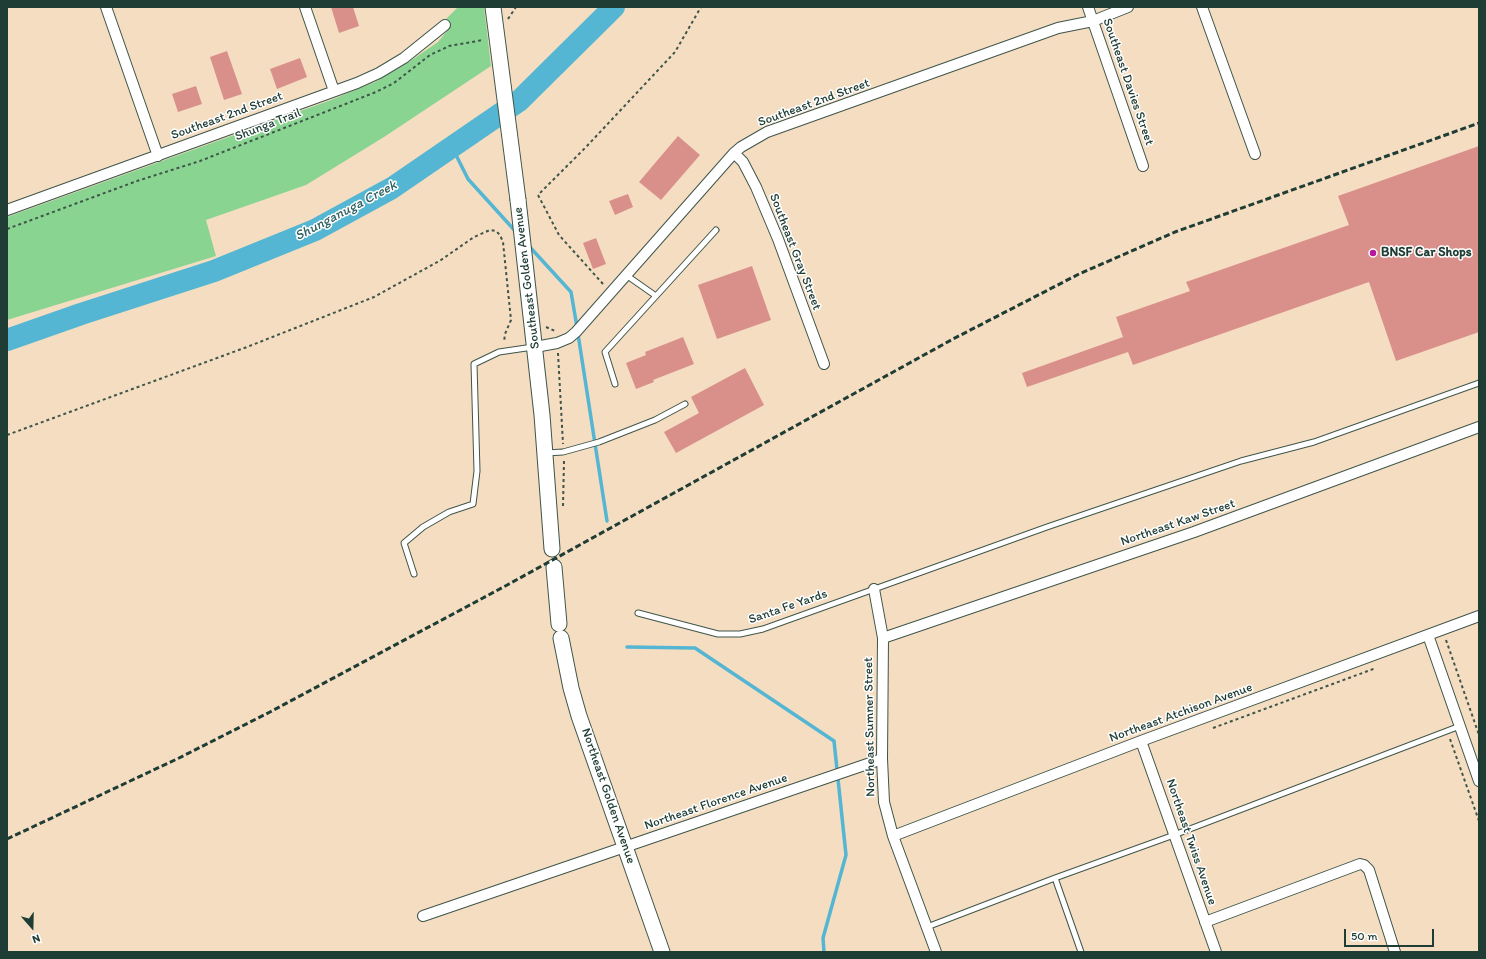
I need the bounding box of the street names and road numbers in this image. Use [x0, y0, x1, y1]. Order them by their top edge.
street label: Southeast Davies Street [1099, 16, 1157, 148]
street label: Southeast 2nd Street [756, 76, 872, 130]
street label: Southeast 2nd Street [169, 89, 285, 143]
street label: Shunga Trail [233, 105, 303, 145]
street label: Southeast Gray Street [766, 192, 824, 312]
street label: Southeast Golden Avenue [511, 206, 543, 350]
street label: Northeast Kaw Street [1119, 496, 1237, 550]
street label: Santa Fe Yards [747, 586, 829, 628]
street label: Northeast Sumner Street [861, 657, 879, 797]
street label: Northeast Atchison Avenue [1107, 680, 1255, 746]
street label: Northeast Golden Avenue [577, 726, 639, 866]
street label: Northeast Florence Avenue [642, 770, 790, 834]
street label: Northeast Twiss Avenue [1162, 777, 1220, 907]

